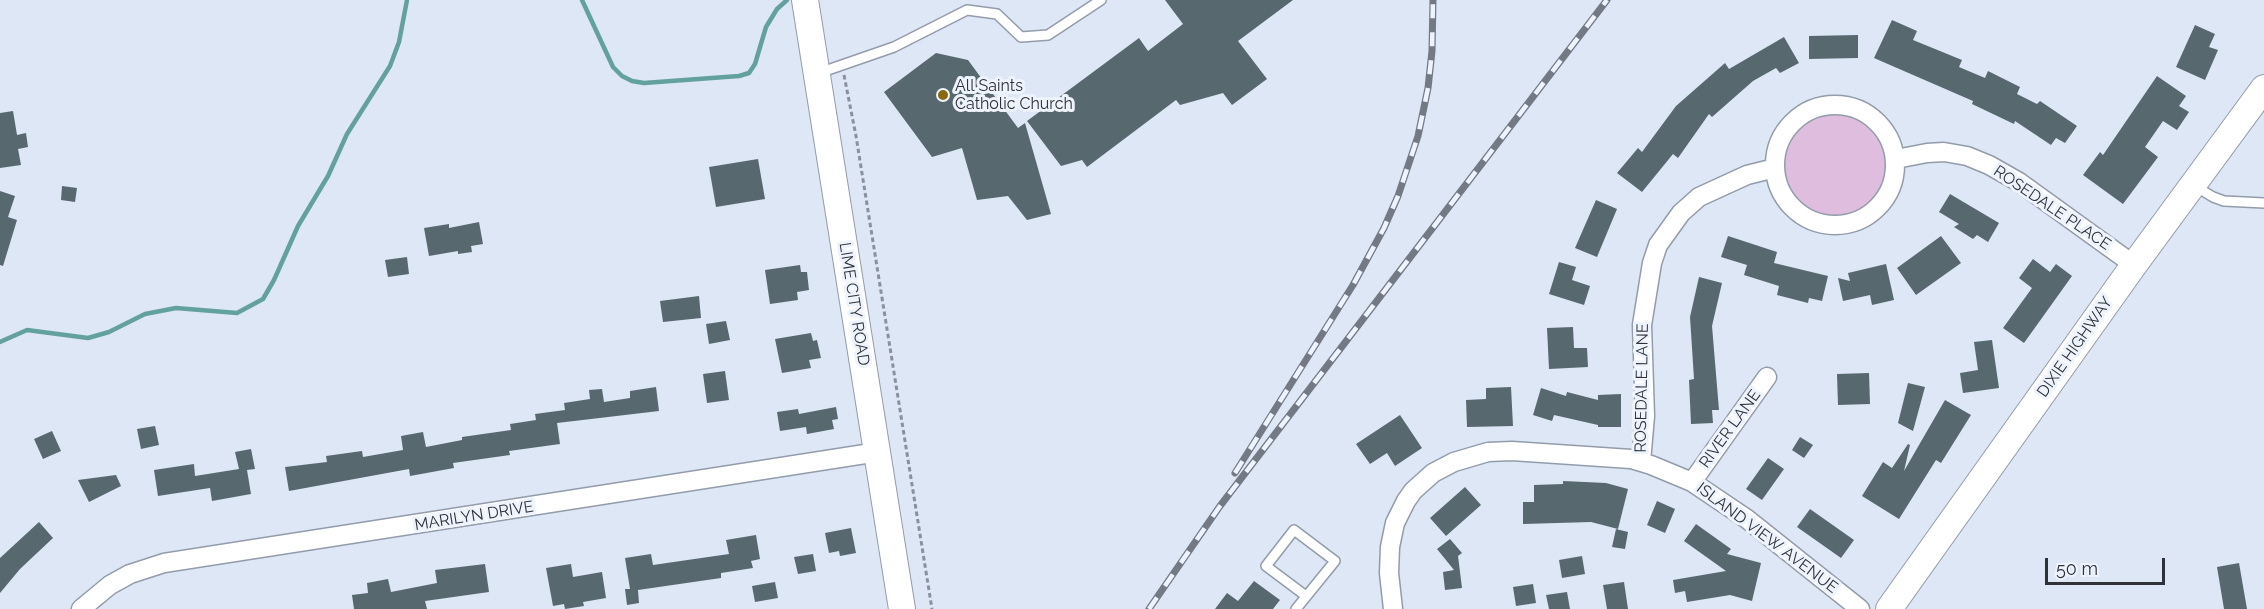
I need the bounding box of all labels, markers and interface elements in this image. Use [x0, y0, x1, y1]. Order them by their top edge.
place label: All Saints Catholic Church [955, 76, 1073, 114]
marker: All Saints Catholic Church [936, 88, 950, 102]
street label: ROSEDALE PLACE [1990, 162, 2114, 254]
street label: LIME CITY ROAD [835, 241, 873, 367]
street label: DIXIE HIGHWAY [2033, 293, 2117, 401]
street label: ROSEDALE LANE [1631, 323, 1653, 453]
street label: RIVER LANE [1695, 386, 1765, 472]
street label: ISLAND VIEW AVENUE [1693, 479, 1841, 597]
street label: MARILYN DRIVE [413, 497, 535, 535]
scale bar [2048, 546, 2168, 584]
text: 50 m [2056, 558, 2098, 579]

